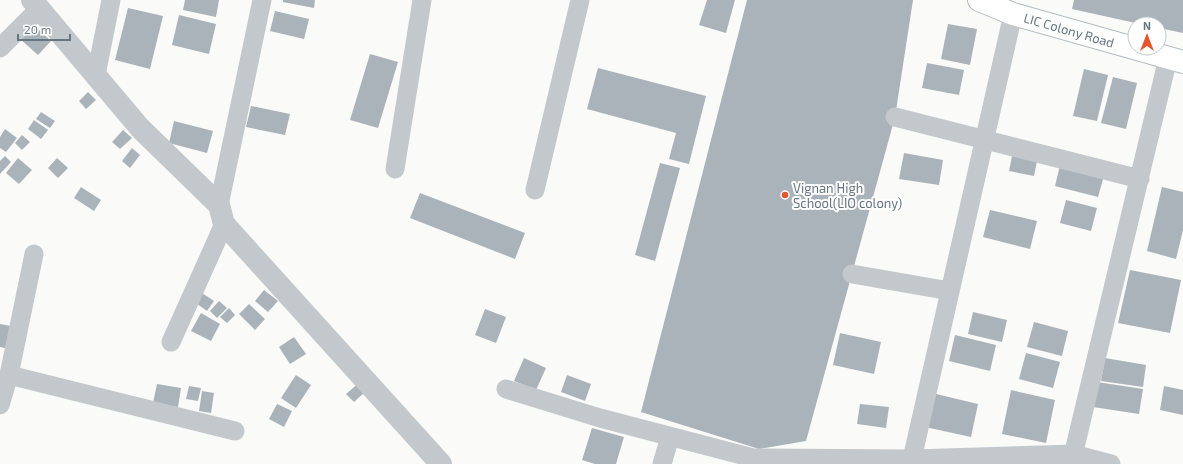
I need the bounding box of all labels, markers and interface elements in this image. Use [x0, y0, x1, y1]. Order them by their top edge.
street label: LIC Colony Road [1022, 9, 1116, 51]
scale bar [18, 16, 70, 42]
north arrow [1127, 16, 1167, 56]
text: N [1143, 19, 1151, 32]
text: 20 m [24, 22, 51, 36]
place label: Vignan High School(LIO colony) [793, 180, 902, 211]
marker: Vignan High School(LIO colony) [780, 190, 790, 200]

